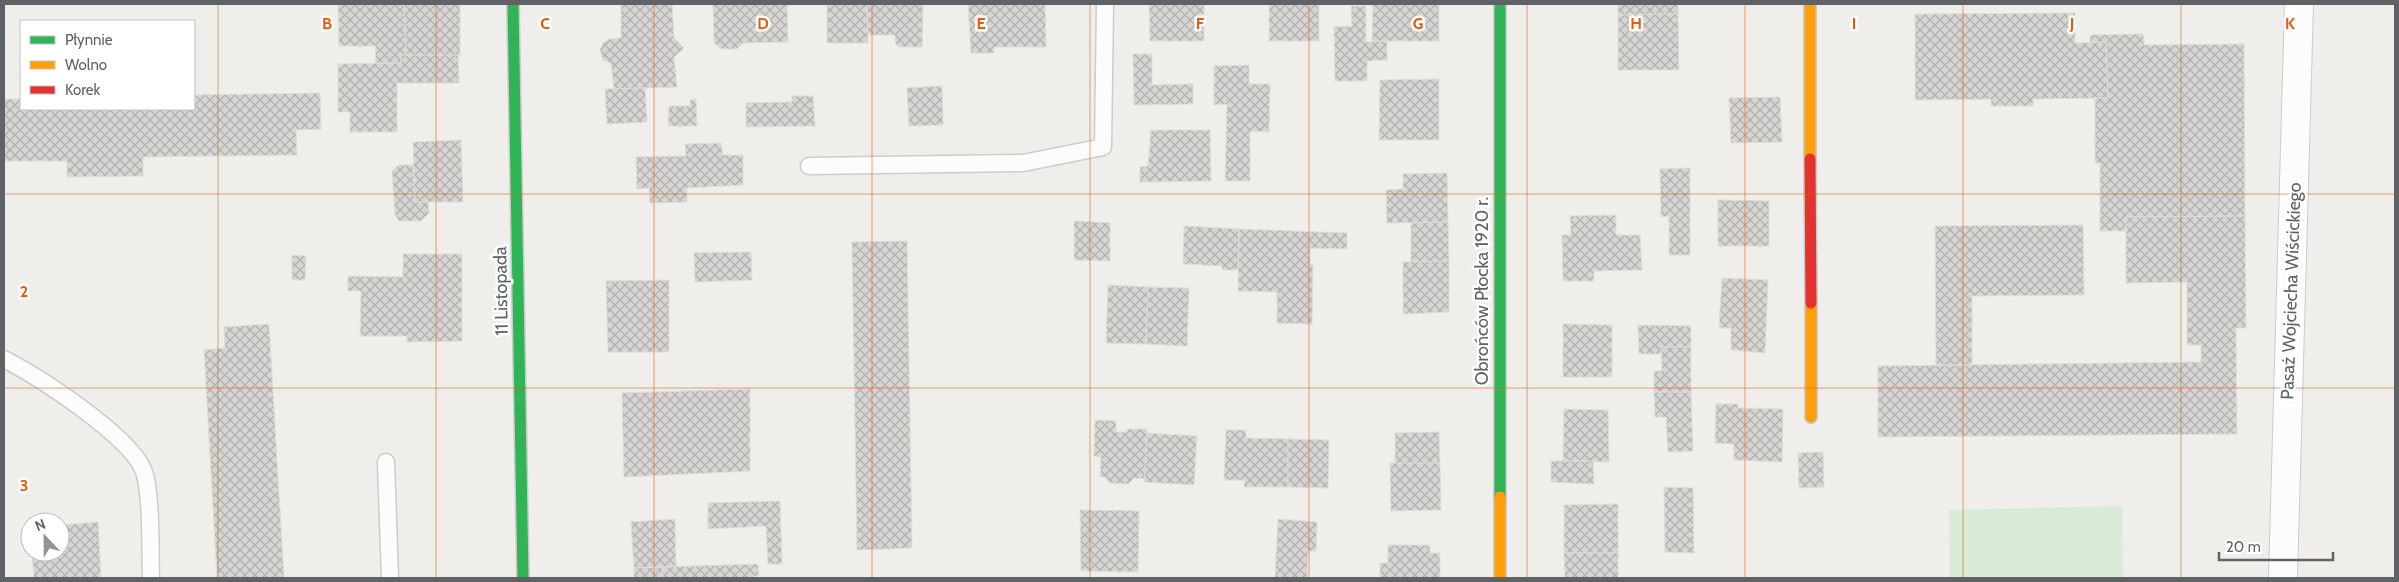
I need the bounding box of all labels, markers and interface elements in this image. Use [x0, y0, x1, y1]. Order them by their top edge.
text: B [322, 14, 332, 33]
text: C [540, 14, 550, 33]
text: D [757, 14, 769, 33]
text: E [976, 14, 986, 33]
text: F [1196, 14, 1205, 33]
text: G [1413, 14, 1423, 33]
text: H [1630, 14, 1642, 33]
text: I [1852, 14, 1856, 33]
text: J [2069, 14, 2074, 33]
text: K [2285, 14, 2295, 33]
legend [20, 20, 195, 110]
text: Płynnie [65, 31, 113, 49]
text: Wolno [65, 56, 107, 74]
text: Korek [65, 81, 100, 99]
street label: Pasaż Wojciecha Wiścickiego [2276, 182, 2306, 400]
street label: Obrońców Płocka 1920 r. [1471, 197, 1493, 385]
street label: 11 Listopada [489, 246, 513, 336]
text: 2 [20, 282, 28, 301]
text: 3 [20, 476, 28, 495]
north arrow [20, 512, 70, 562]
text: N [32, 515, 48, 535]
scale bar [2219, 530, 2333, 562]
text: 20 m [2226, 538, 2261, 556]

